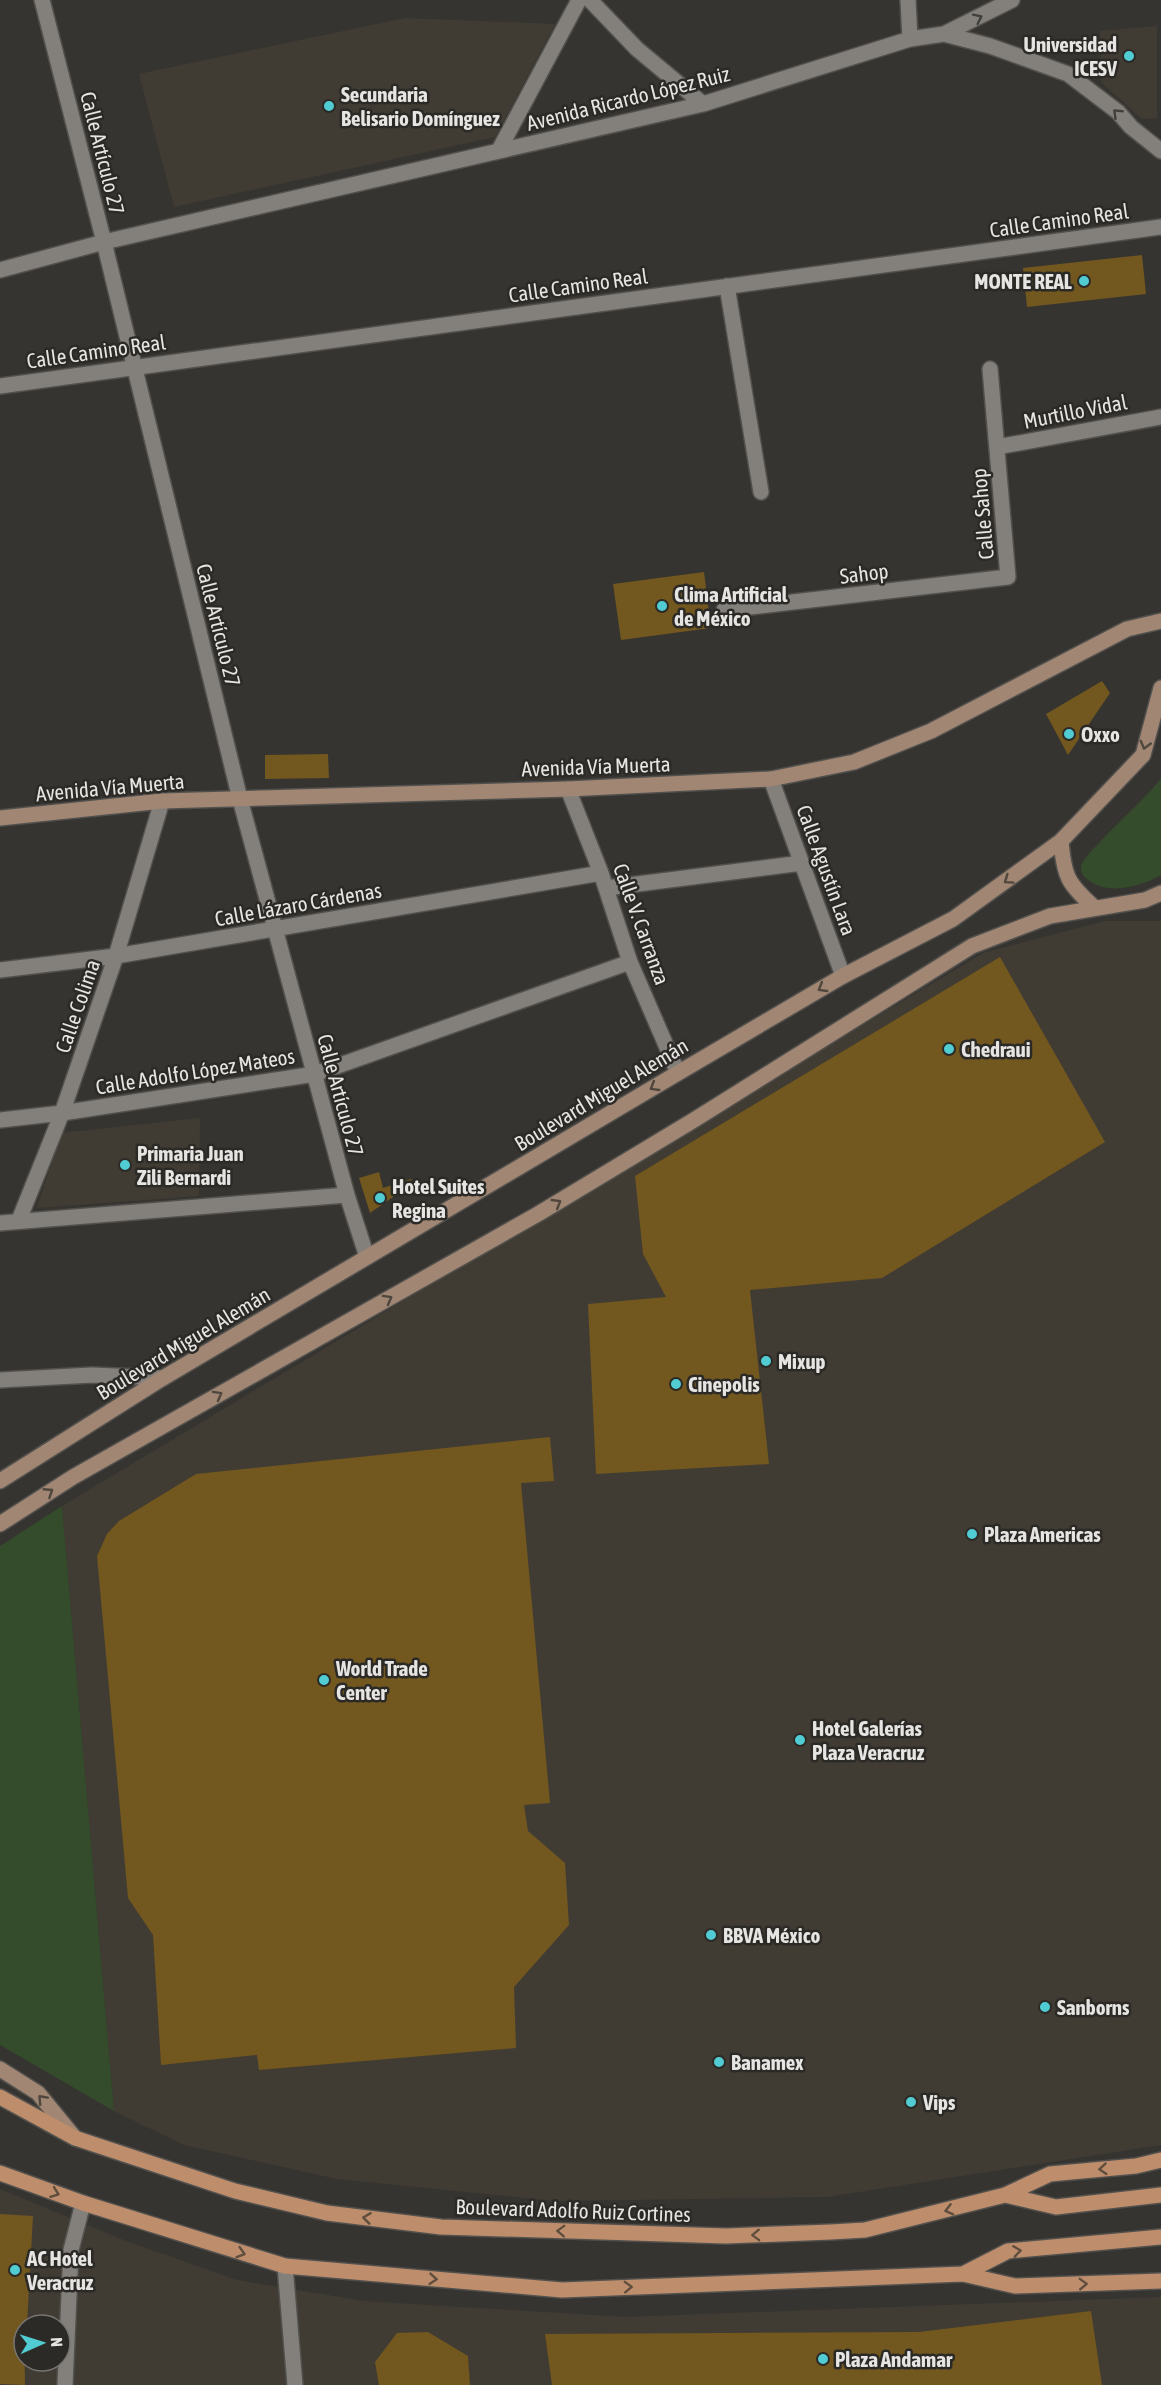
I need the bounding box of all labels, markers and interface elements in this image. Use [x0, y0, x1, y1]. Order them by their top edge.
one-way arrow [971, 13, 982, 25]
place label: Universidad ICESV [1024, 32, 1118, 80]
marker: Universidad ICESV [1122, 49, 1136, 63]
street label: Avenida Ricardo López Ruiz [524, 61, 733, 135]
place label: Secundaria Belisario Domínguez [341, 82, 500, 130]
street label: Calle Artículo 27 [76, 89, 130, 217]
marker: Secundaria Belisario Domínguez [322, 99, 336, 113]
one-way arrow [1114, 109, 1124, 120]
street label: Calle Camino Real [988, 198, 1130, 242]
street label: Calle Camino Real [507, 263, 649, 307]
place label: MONTE REAL [974, 269, 1072, 293]
marker: MONTE REAL [1077, 274, 1091, 288]
street label: Calle Camino Real [25, 329, 167, 373]
street label: Murtillo Vidal [1021, 389, 1129, 433]
street label: Calle Sahop [966, 468, 998, 560]
street label: Sahop [838, 558, 890, 588]
street label: Calle Artículo 27 [192, 561, 246, 689]
place label: Clima Artificial de México [674, 582, 788, 630]
marker: Clima Artificial de México [655, 599, 669, 613]
place label: Oxxo [1081, 722, 1120, 746]
marker: Oxxo [1062, 727, 1076, 741]
one-way arrow [1140, 740, 1153, 750]
street label: Avenida Vía Muerta [521, 751, 671, 781]
street label: Avenida Vía Muerta [35, 769, 185, 805]
street label: Calle Agustín Lara [792, 802, 862, 938]
street label: Calle V. Carranza [609, 860, 675, 988]
one-way arrow [1004, 873, 1015, 884]
street label: Calle Lázaro Cárdenas [213, 878, 383, 930]
street label: Calle Colima [50, 956, 104, 1056]
one-way arrow [818, 981, 828, 993]
street label: Calle Artículo 27 [313, 1031, 369, 1159]
street label: Boulevard Miguel Alemán [510, 1033, 692, 1155]
place label: Chedraui [961, 1037, 1031, 1061]
marker: Chedraui [942, 1042, 956, 1056]
street label: Calle Adolfo López Mateos [94, 1043, 296, 1099]
one-way arrow [650, 1080, 660, 1092]
place label: Primaria Juan Zili Bernardi [137, 1141, 244, 1189]
marker: Primaria Juan Zili Bernardi [118, 1158, 132, 1172]
place label: Hotel Suites Regina [392, 1174, 485, 1222]
marker: Hotel Suites Regina [373, 1191, 387, 1205]
one-way arrow [551, 1198, 561, 1210]
street label: Boulevard Miguel Alemán [92, 1282, 274, 1404]
one-way arrow [382, 1295, 392, 1306]
place label: Mixup [778, 1349, 826, 1373]
marker: Mixup [759, 1354, 773, 1368]
place label: Cinepolis [688, 1372, 760, 1396]
marker: Cinepolis [669, 1377, 683, 1391]
one-way arrow [212, 1390, 222, 1402]
one-way arrow [42, 1488, 53, 1499]
place label: Plaza Americas [984, 1522, 1101, 1546]
marker: Plaza Americas [965, 1527, 979, 1541]
place label: World Trade Center [335, 1656, 428, 1704]
marker: World Trade Center [317, 1673, 331, 1687]
place label: Hotel Galerías Plaza Veracruz [812, 1716, 925, 1764]
marker: Hotel Galerías Plaza Veracruz [793, 1733, 807, 1747]
place label: BBVA México [723, 1923, 820, 1947]
marker: BBVA México [704, 1928, 718, 1942]
place label: Sanborns [1057, 1995, 1130, 2019]
marker: Sanborns [1038, 2000, 1052, 2014]
place label: Banamex [731, 2050, 804, 2074]
marker: Banamex [712, 2055, 726, 2069]
place label: Vips [922, 2090, 956, 2114]
one-way arrow [38, 2095, 49, 2105]
marker: Vips [904, 2095, 918, 2109]
one-way arrow [1099, 2162, 1108, 2175]
one-way arrow [49, 2185, 60, 2198]
street label: Boulevard Adolfo Ruiz Cortines [455, 2194, 691, 2226]
one-way arrow [944, 2202, 954, 2215]
one-way arrow [362, 2212, 372, 2225]
one-way arrow [557, 2224, 566, 2237]
one-way arrow [752, 2228, 761, 2241]
one-way arrow [1012, 2245, 1021, 2257]
place label: AC Hotel Veracruz [26, 2246, 94, 2294]
one-way arrow [235, 2246, 245, 2258]
marker: AC Hotel Veracruz [8, 2263, 22, 2277]
one-way arrow [429, 2272, 438, 2285]
one-way arrow [1079, 2278, 1088, 2290]
one-way arrow [623, 2281, 632, 2294]
north arrow [12, 2313, 72, 2373]
text: N [48, 2337, 66, 2347]
place label: Plaza Andamar [835, 2347, 953, 2371]
marker: Plaza Andamar [816, 2352, 830, 2366]

